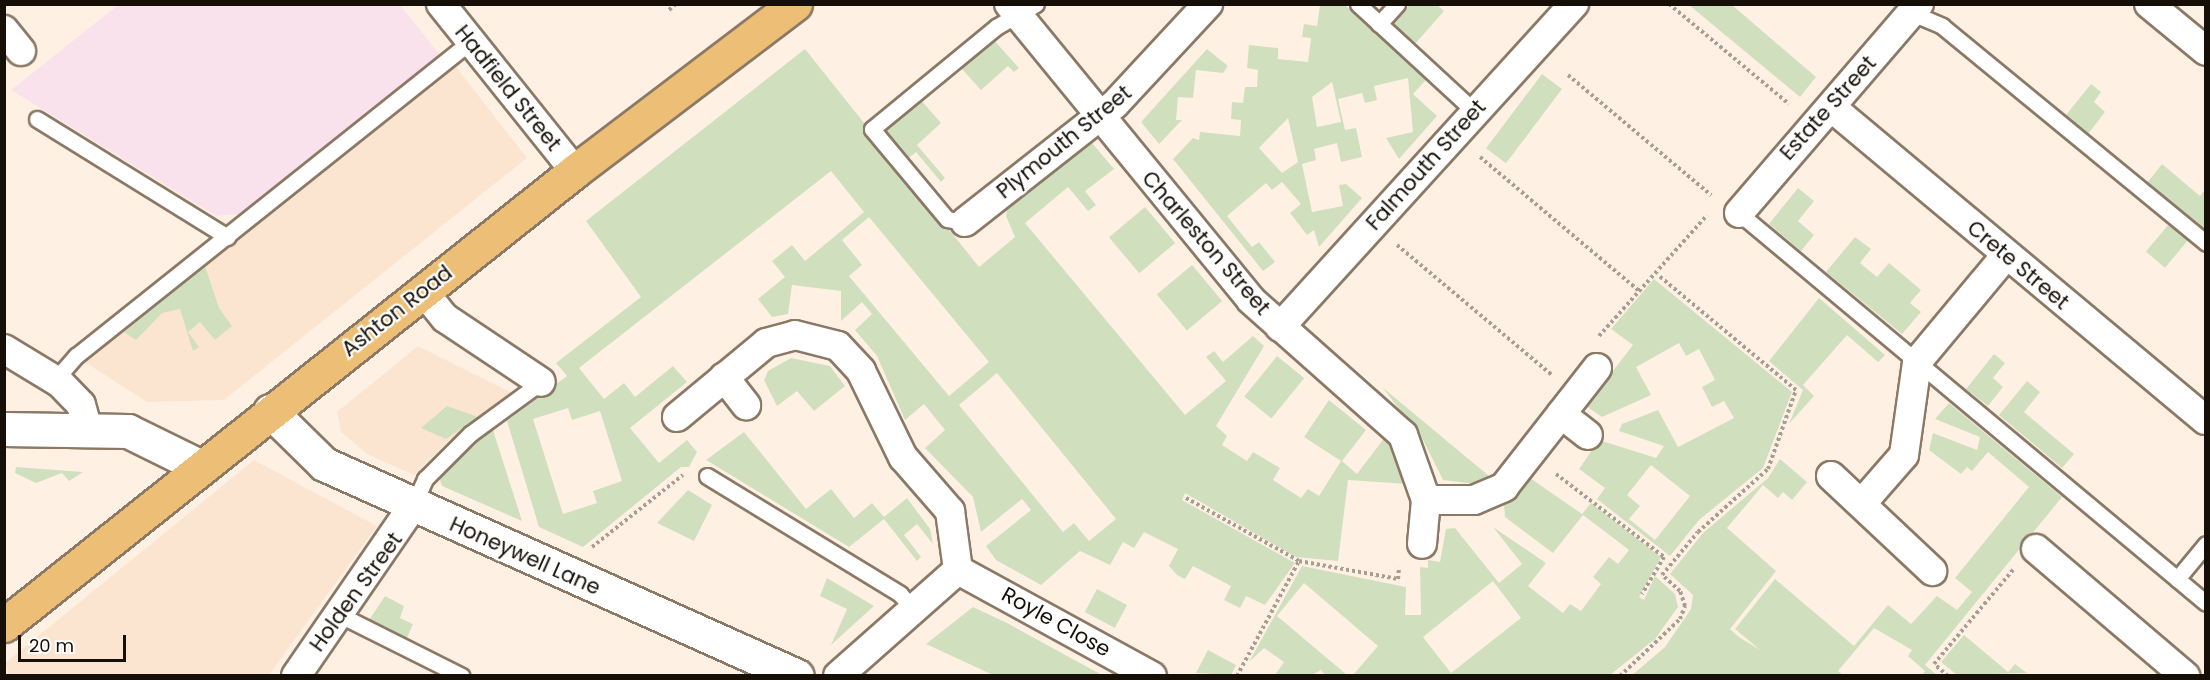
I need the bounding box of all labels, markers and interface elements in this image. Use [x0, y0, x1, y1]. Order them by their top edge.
street label: Hadfield Street [450, 20, 566, 156]
street label: Estate Street [1775, 51, 1881, 165]
street label: Plymouth Street [992, 80, 1136, 204]
street label: Falmouth Street [1361, 95, 1491, 235]
street label: Charleston Street [1137, 166, 1275, 320]
street label: Crete Street [1962, 215, 2074, 315]
street label: Ashton Road [337, 260, 457, 362]
street label: Honeywell Lane [446, 512, 604, 600]
street label: Holden Street [304, 528, 408, 656]
street label: Royle Close [997, 582, 1115, 662]
scale bar [21, 623, 129, 661]
text: 20 m [29, 633, 74, 658]

